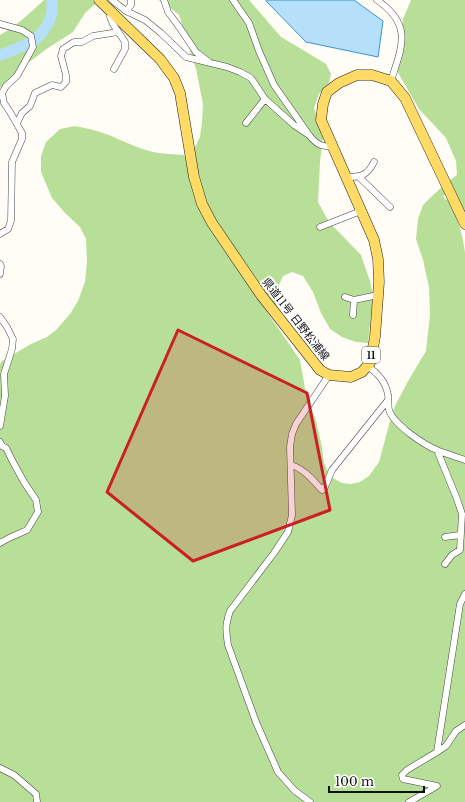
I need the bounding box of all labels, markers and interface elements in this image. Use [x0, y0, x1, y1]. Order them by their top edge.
street label: 県道11号 日野松浦線 [259, 275, 333, 363]
road number: 11 [362, 347, 380, 363]
scale bar [329, 768, 424, 794]
text: 100 m [335, 774, 374, 789]

